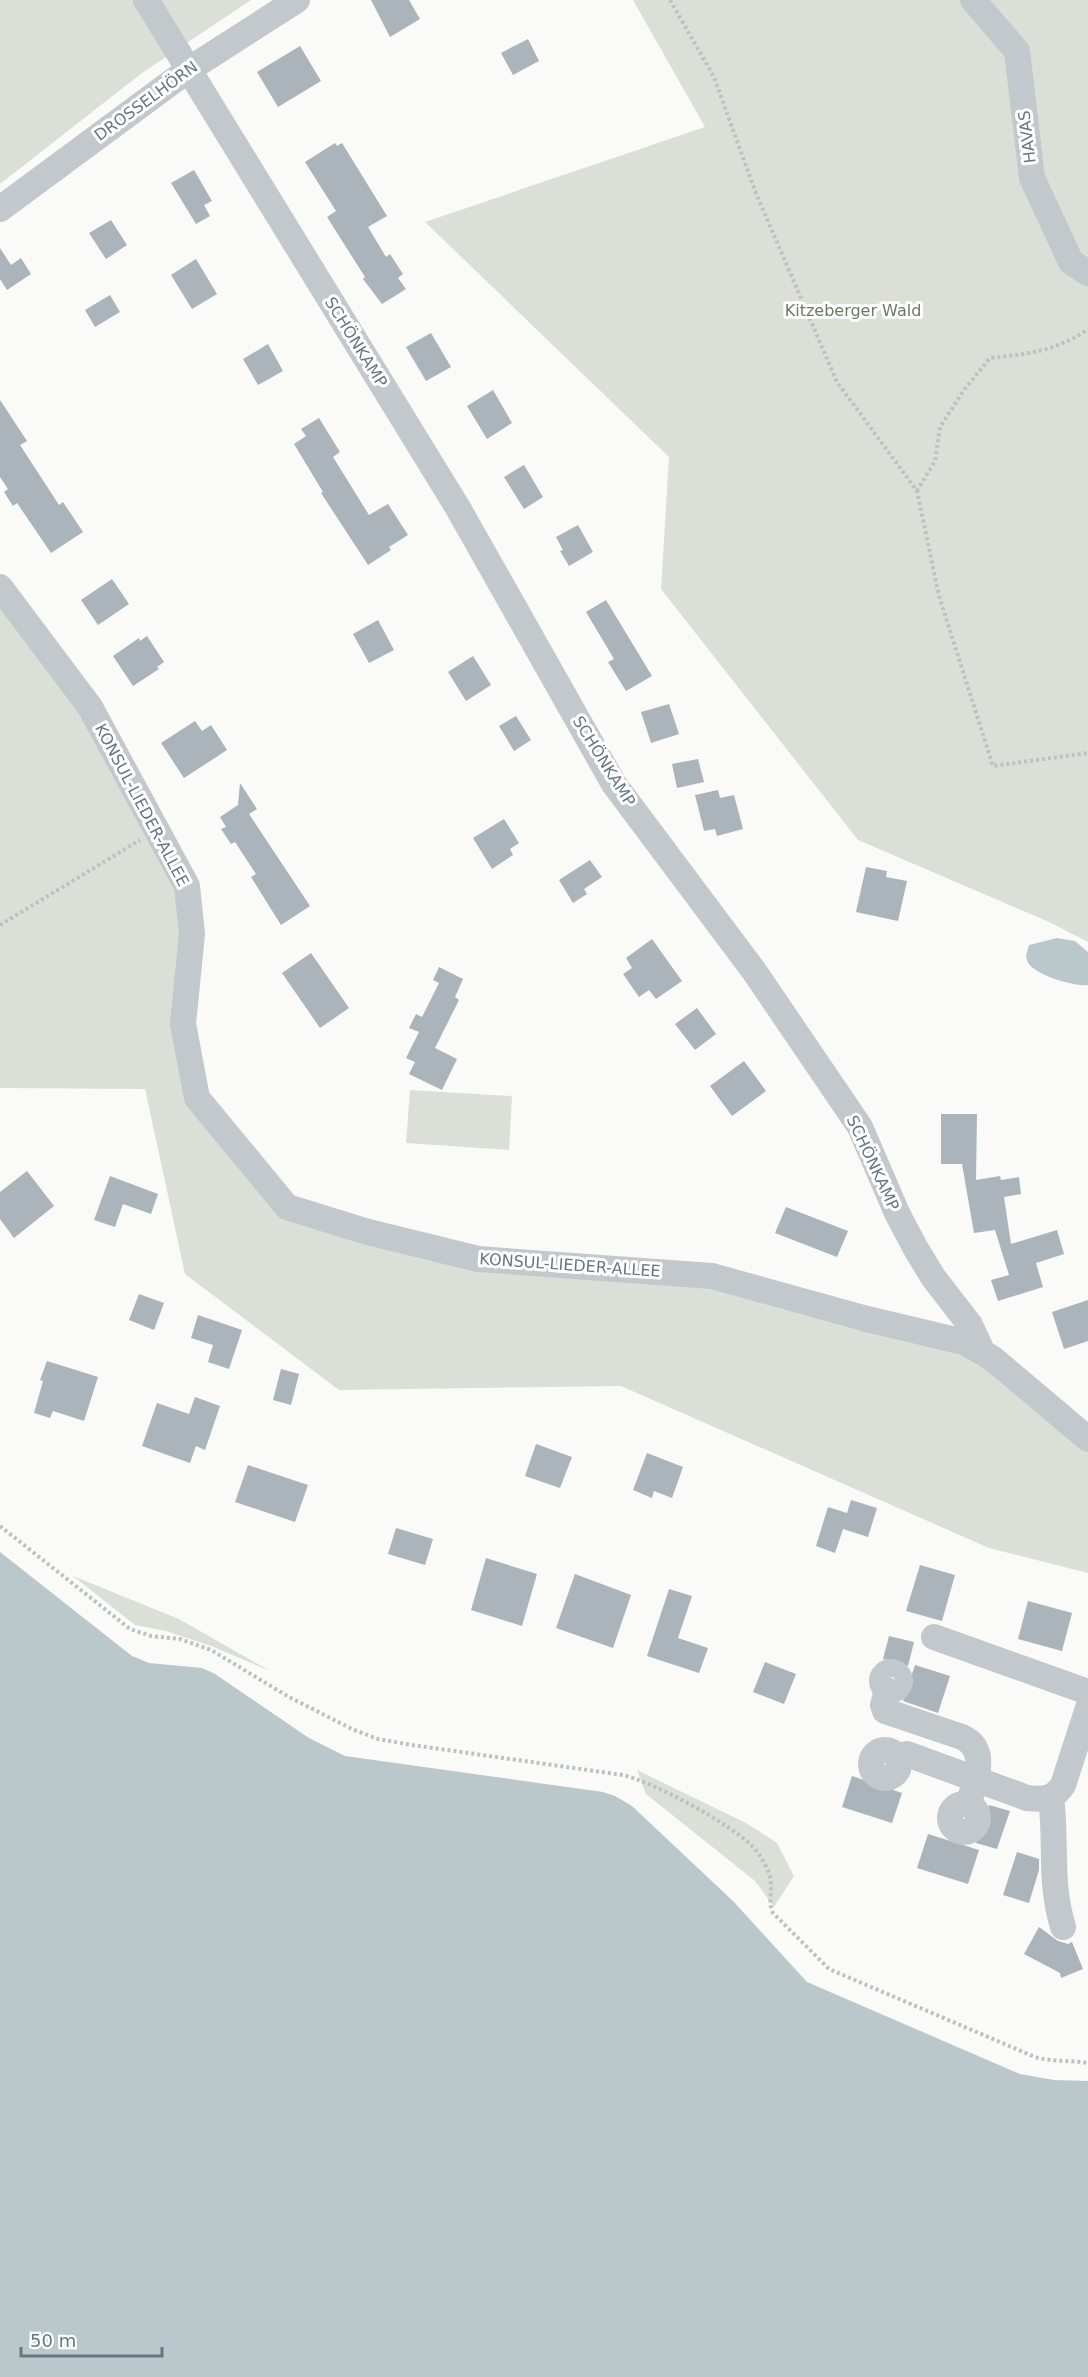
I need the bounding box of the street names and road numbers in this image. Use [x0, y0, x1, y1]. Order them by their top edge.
street label: DROSSELHÖRN [91, 57, 201, 145]
street label: HAVAS [1014, 110, 1040, 164]
street label: SCHÖNKAMP [321, 293, 391, 391]
street label: SCHÖNKAMP [569, 712, 639, 810]
street label: KONSUL-LIEDER-ALLEE [91, 720, 193, 890]
street label: SCHÖNKAMP [843, 1113, 903, 1214]
street label: KONSUL-LIEDER-ALLEE [479, 1249, 661, 1281]

